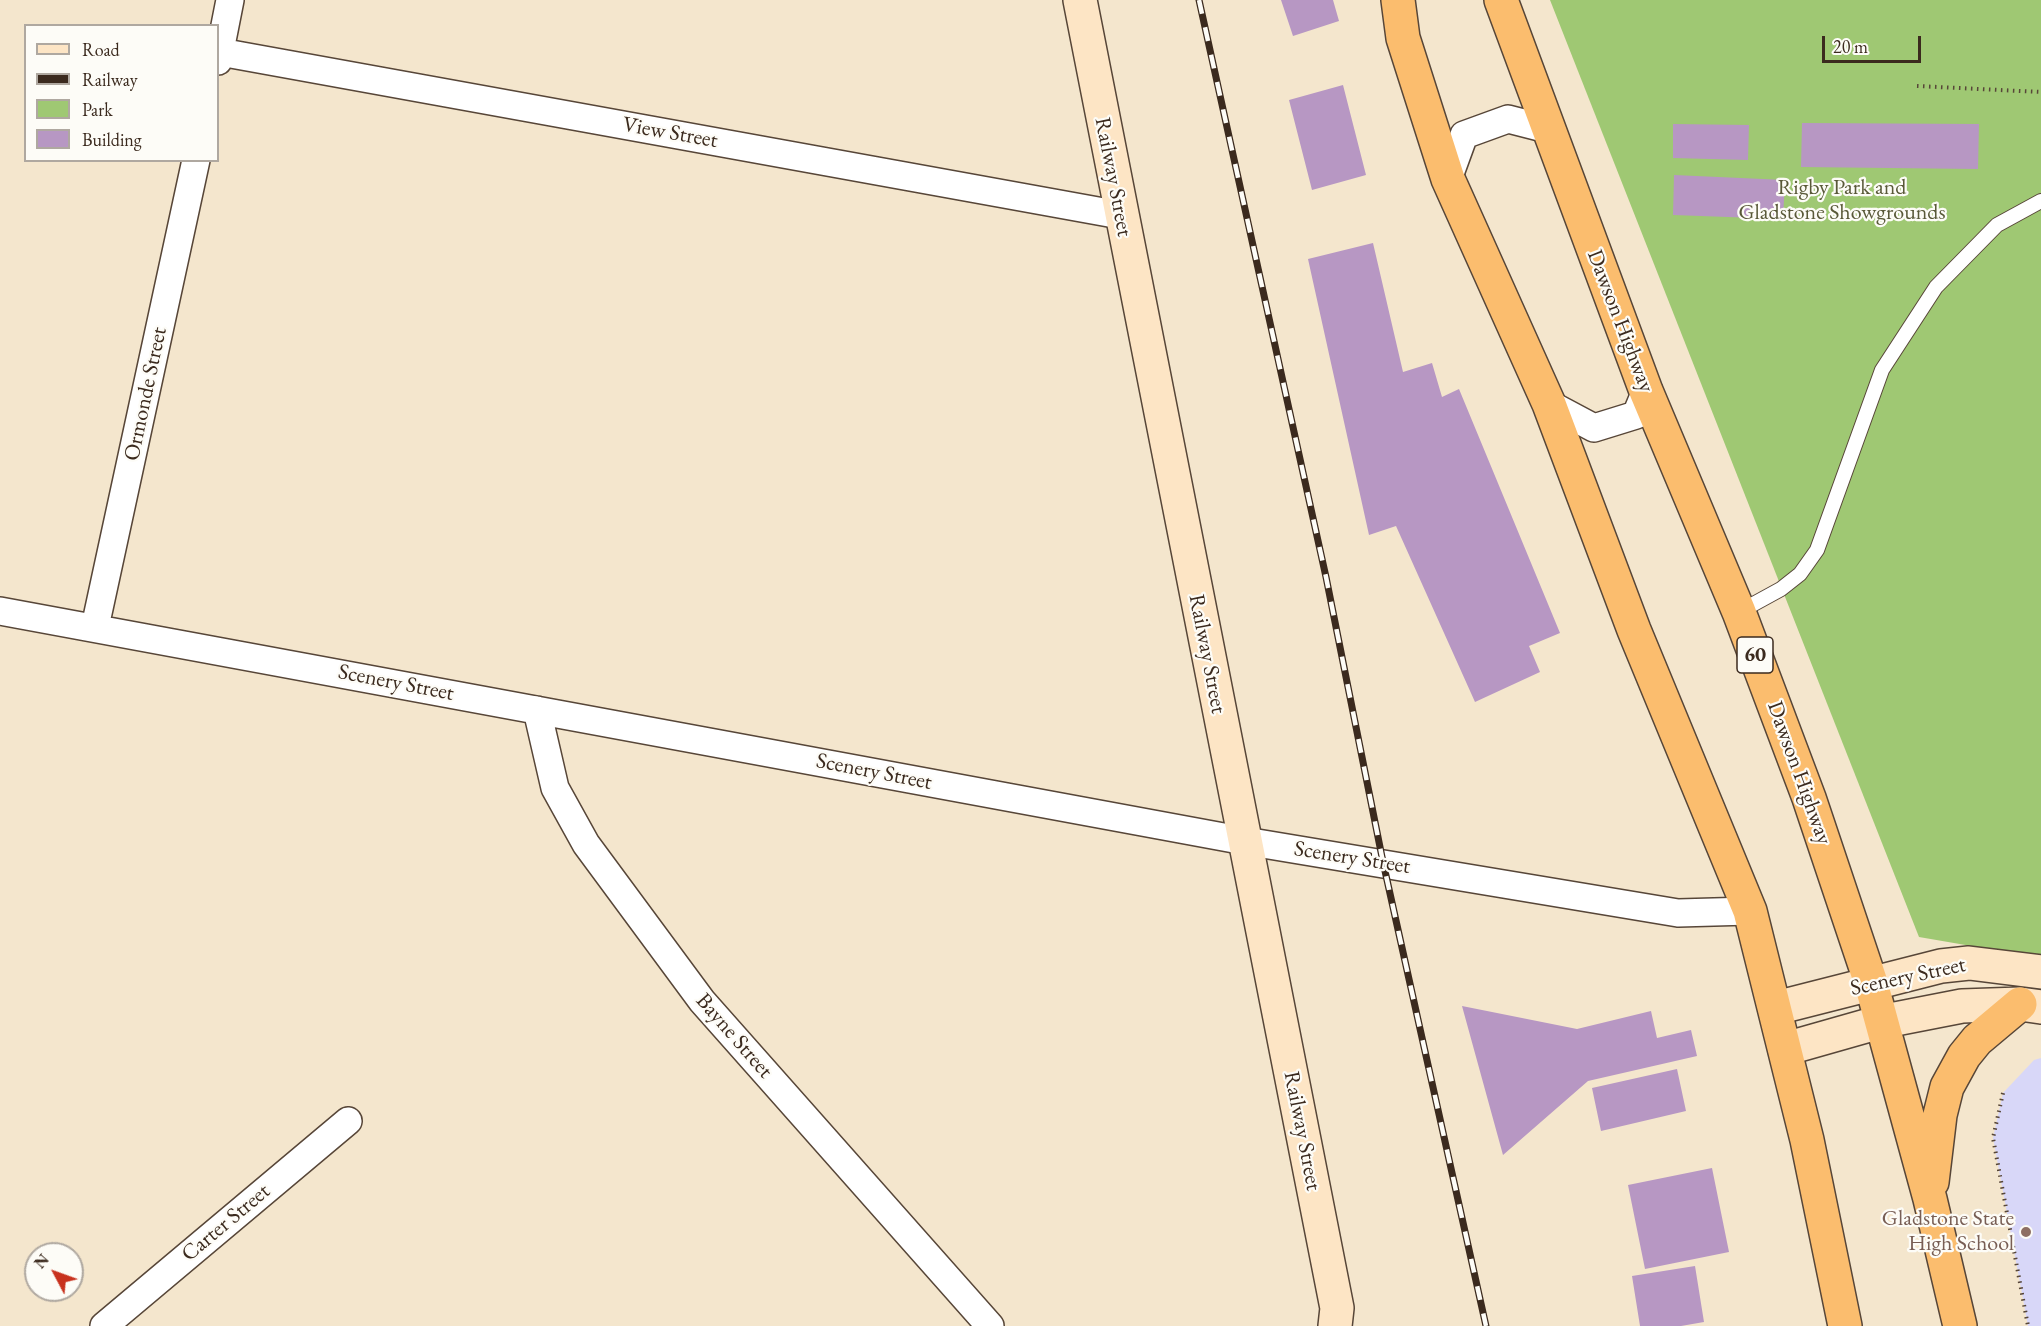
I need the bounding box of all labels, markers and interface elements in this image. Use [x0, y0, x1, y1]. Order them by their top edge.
legend [24, 24, 219, 162]
scale bar [1825, 24, 1924, 62]
text: 20 m [1833, 35, 1868, 58]
text: Road [82, 38, 120, 61]
text: Railway [82, 68, 138, 91]
text: Park [82, 98, 113, 121]
street label: View Street [620, 112, 720, 154]
street label: Railway Street [1089, 115, 1137, 239]
text: Building [82, 128, 142, 151]
park label: Rigby Park and Gladstone Showgrounds [1738, 175, 1946, 226]
street label: Dawson Highway [1581, 246, 1659, 396]
street label: Ormonde Street [119, 325, 173, 463]
street label: Railway Street [1183, 592, 1231, 716]
road number: 60 [1737, 637, 1773, 673]
street label: Scenery Street [336, 659, 456, 707]
street label: Dawson Highway [1761, 698, 1837, 848]
street label: Scenery Street [814, 748, 934, 796]
street label: Scenery Street [1292, 836, 1412, 880]
street label: Scenery Street [1848, 952, 1968, 1002]
street label: Bayne Street [690, 988, 778, 1084]
street label: Railway Street [1278, 1069, 1326, 1193]
street label: Carter Street [176, 1178, 276, 1268]
place label: Gladstone State High School [1882, 1206, 2014, 1258]
marker: Gladstone State High School [2019, 1225, 2033, 1239]
north arrow [24, 1242, 84, 1302]
text: N [29, 1249, 54, 1273]

